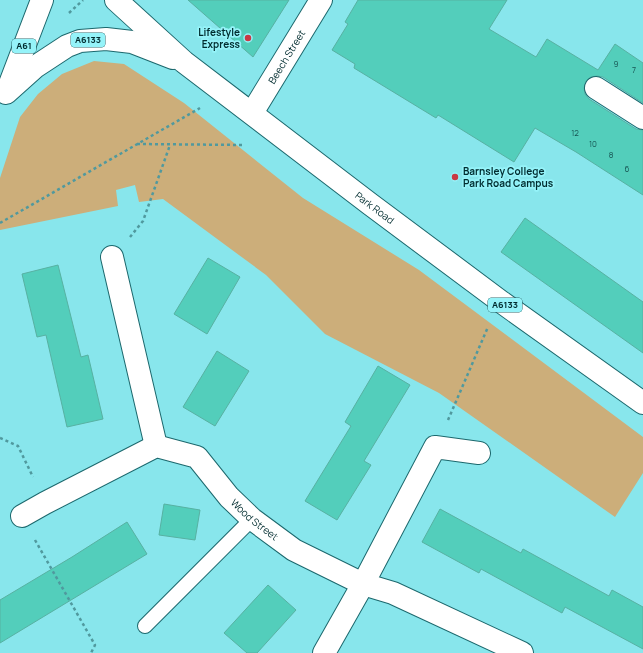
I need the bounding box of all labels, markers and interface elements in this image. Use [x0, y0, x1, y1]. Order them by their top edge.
place label: Lifestyle Express [198, 25, 241, 51]
street label: Beech Street [265, 27, 308, 86]
road number: A6133 [71, 33, 105, 47]
marker: Lifestyle Express [243, 33, 253, 43]
road number: A61 [12, 39, 36, 53]
house number: 9 [614, 58, 619, 69]
house number: 7 [632, 64, 636, 75]
house number: 12 [571, 127, 579, 138]
house number: 10 [589, 138, 597, 149]
house number: 8 [609, 149, 614, 160]
house number: 6 [625, 163, 630, 174]
place label: Barnsley College Park Road Campus [463, 164, 554, 190]
marker: Barnsley College Park Road Campus [450, 172, 460, 182]
street label: Park Road [352, 188, 397, 227]
road number: A6133 [488, 298, 522, 312]
street label: Wood Street [228, 495, 281, 543]

